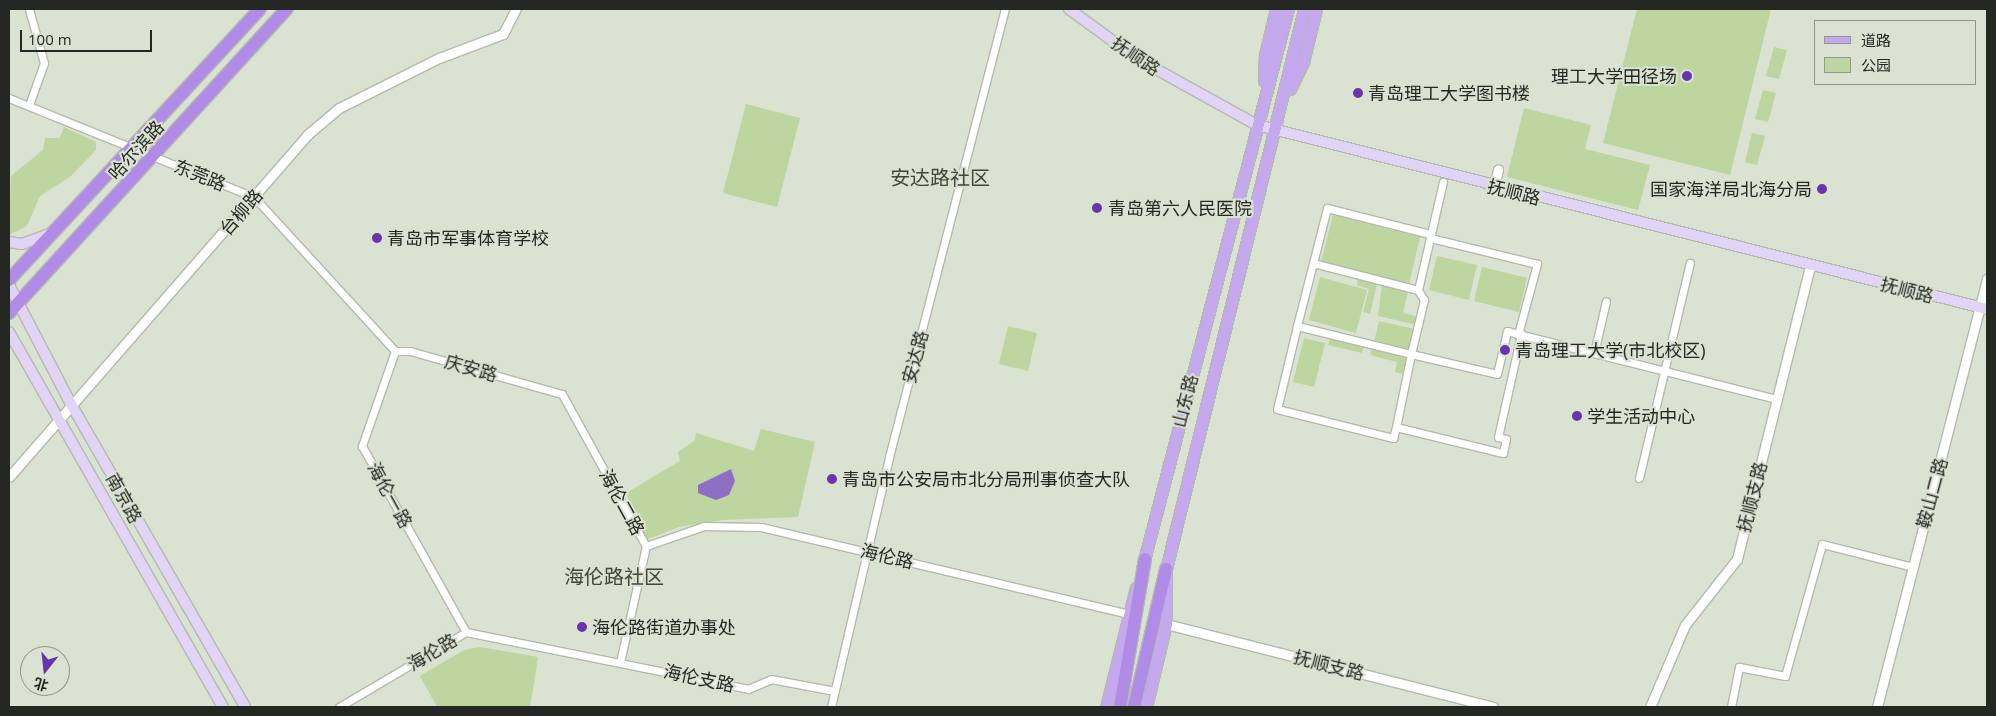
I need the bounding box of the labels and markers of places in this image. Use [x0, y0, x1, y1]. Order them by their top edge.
place label: 理工大学田径场 [1551, 65, 1677, 87]
marker: 理工大学田径场 [1681, 70, 1693, 82]
place label: 青岛理工大学图书楼 [1368, 82, 1530, 104]
marker: 青岛理工大学图书楼 [1352, 87, 1364, 99]
place label: 国家海洋局北海分局 [1650, 178, 1812, 200]
marker: 国家海洋局北海分局 [1816, 183, 1828, 195]
place label: 青岛第六人民医院 [1108, 197, 1252, 219]
marker: 青岛第六人民医院 [1090, 201, 1104, 215]
place label: 青岛市军事体育学校 [387, 227, 549, 249]
marker: 青岛市军事体育学校 [371, 232, 383, 244]
place label: 青岛理工大学(市北校区) [1515, 339, 1706, 361]
marker: 青岛理工大学(市北校区) [1499, 344, 1511, 356]
place label: 学生活动中心 [1587, 405, 1695, 427]
marker: 学生活动中心 [1571, 410, 1583, 422]
place label: 青岛市公安局市北分局刑事侦查大队 [842, 468, 1130, 490]
marker: 青岛市公安局市北分局刑事侦查大队 [826, 473, 838, 485]
place label: 海伦路街道办事处 [592, 616, 736, 638]
marker: 海伦路街道办事处 [576, 621, 588, 633]

